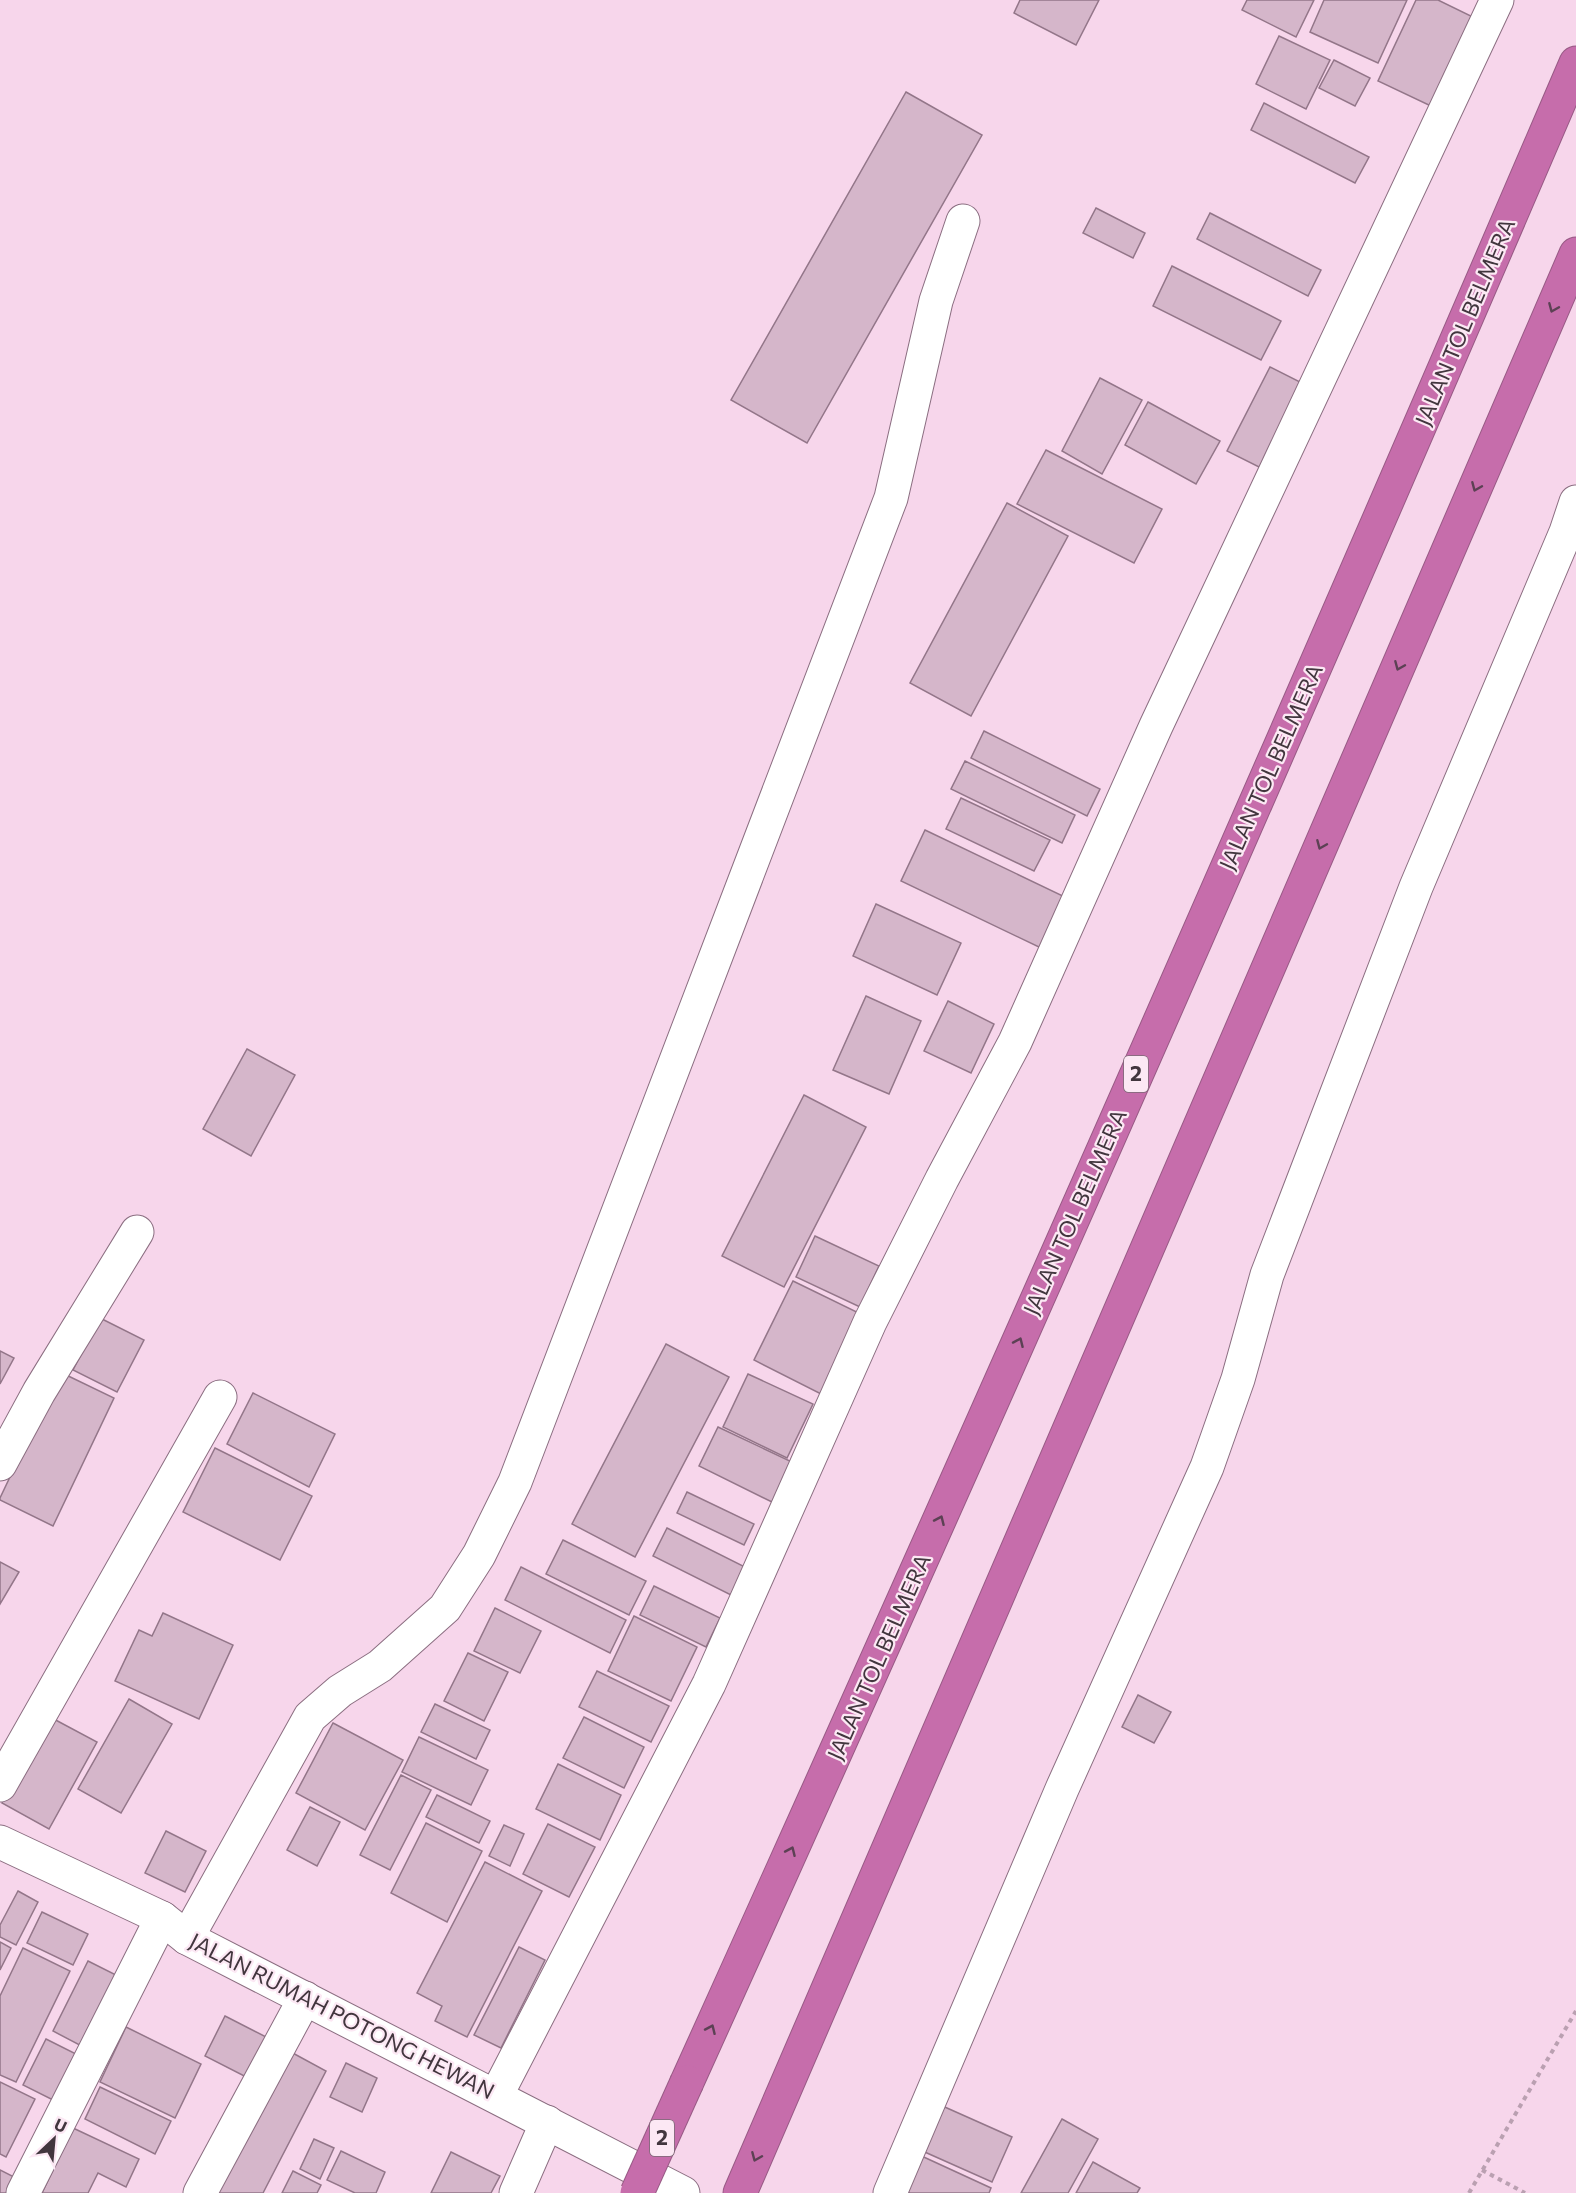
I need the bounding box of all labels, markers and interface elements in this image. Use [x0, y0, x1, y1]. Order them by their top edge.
street label: JALAN TOL BELMERA [1409, 214, 1520, 429]
one-way arrow [1548, 301, 1560, 312]
one-way arrow [1471, 480, 1483, 491]
one-way arrow [1394, 659, 1406, 670]
street label: JALAN TOL BELMERA [1213, 660, 1328, 874]
one-way arrow [1316, 838, 1328, 849]
road number: 2 [1124, 1056, 1148, 1092]
street label: JALAN TOL BELMERA [1017, 1105, 1132, 1319]
one-way arrow [1011, 1337, 1023, 1348]
one-way arrow [933, 1516, 945, 1527]
street label: JALAN TOL BELMERA [821, 1550, 936, 1764]
one-way arrow [784, 1847, 796, 1858]
street label: JALAN RUMAH POTONG HEWAN [185, 1927, 499, 2104]
one-way arrow [704, 2025, 716, 2036]
north arrow [24, 2109, 84, 2169]
text: U [51, 2114, 70, 2136]
road number: 2 [650, 2120, 674, 2156]
one-way arrow [751, 2150, 763, 2161]

